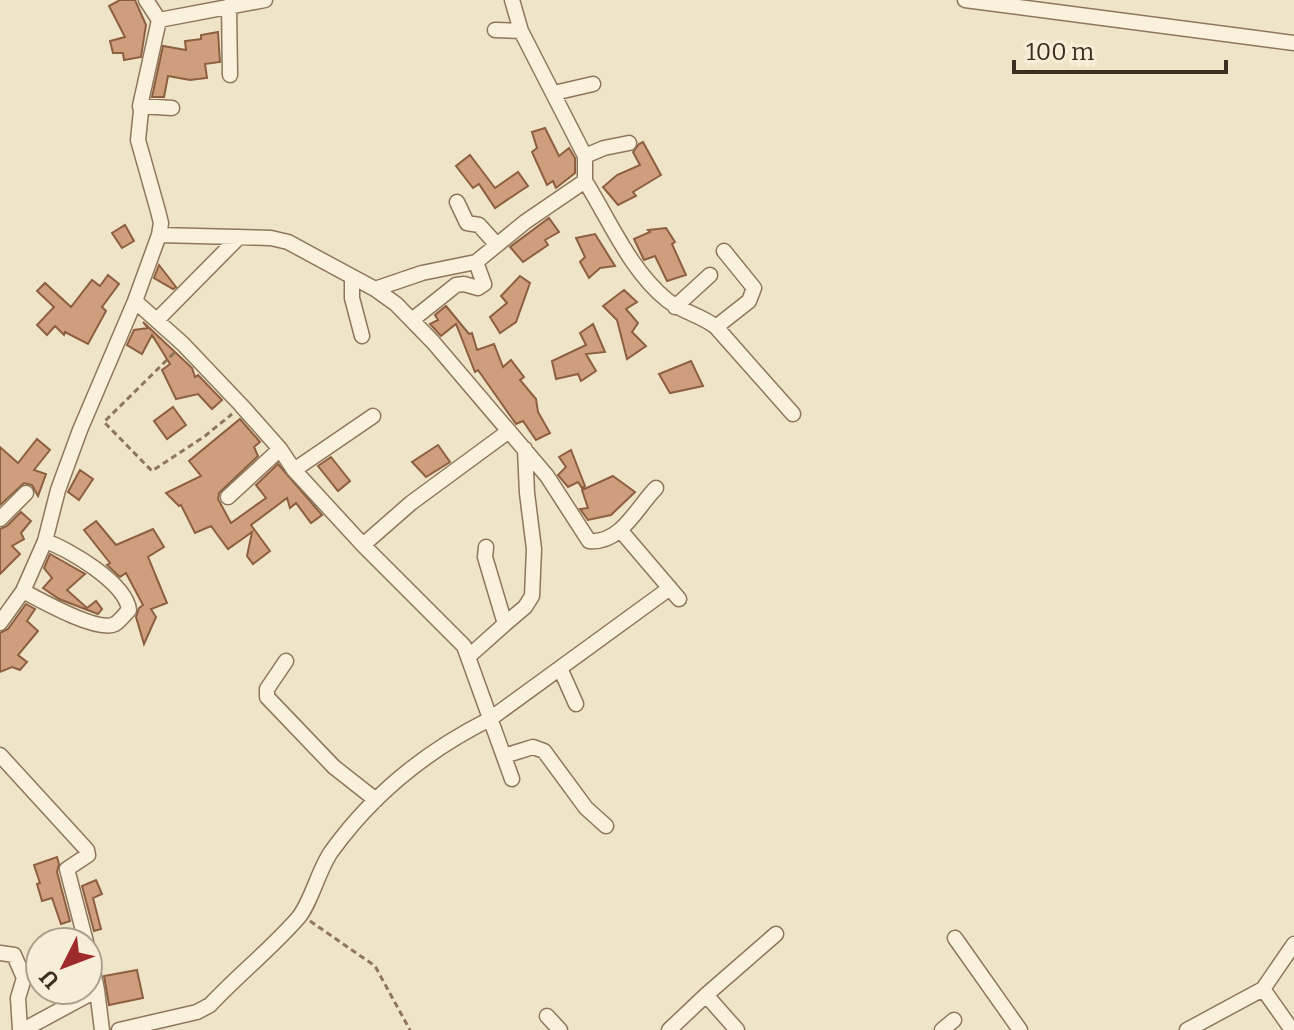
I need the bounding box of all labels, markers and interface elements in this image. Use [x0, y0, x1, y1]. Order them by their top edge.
scale bar [1014, 24, 1226, 74]
text: 100 m [1026, 38, 1094, 66]
north arrow [24, 926, 104, 1006]
text: U [34, 964, 65, 994]

